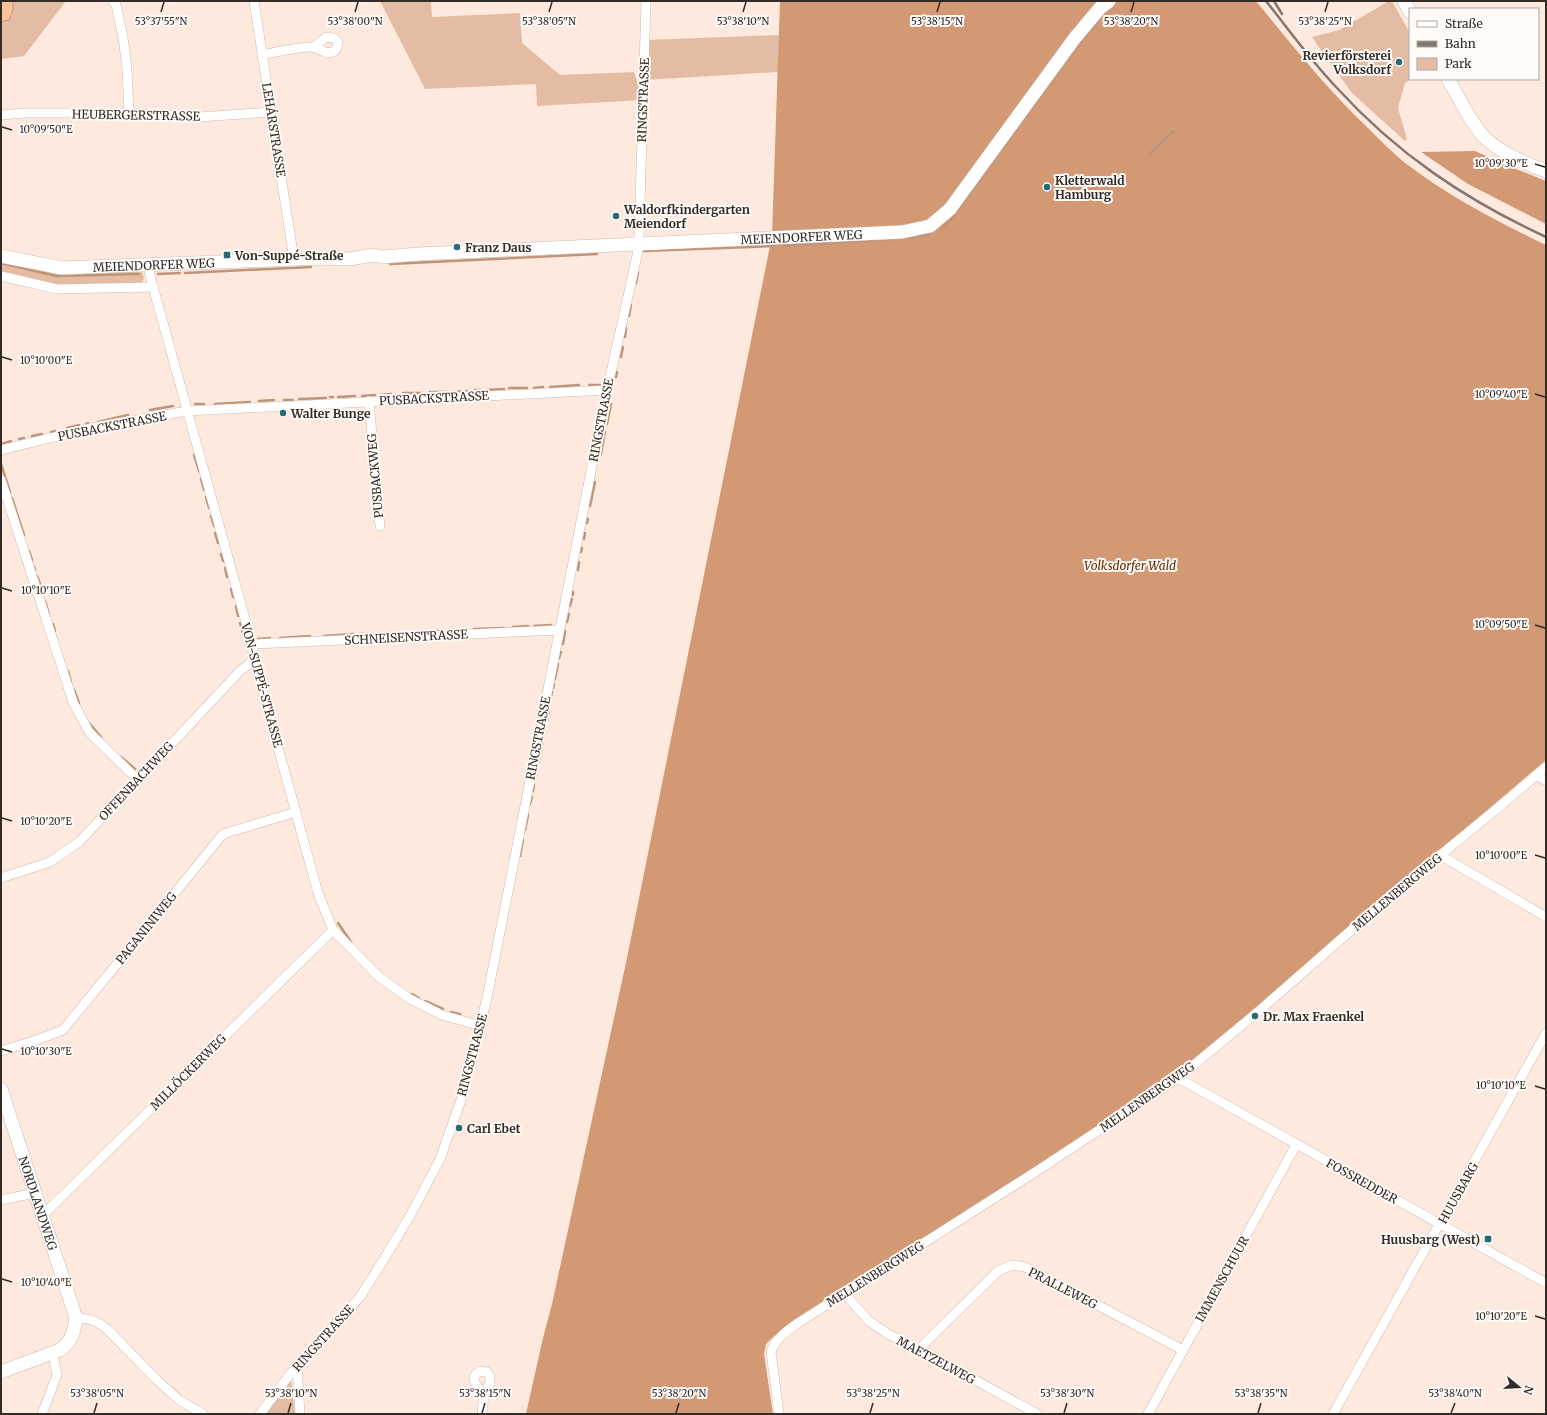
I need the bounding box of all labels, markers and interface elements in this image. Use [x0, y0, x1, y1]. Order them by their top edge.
legend [1409, 8, 1539, 80]
text: 53°37'55"N [135, 15, 187, 28]
text: 53°38'00"N [328, 15, 383, 28]
text: 53°38'05"N [522, 15, 576, 28]
text: 53°38'10"N [717, 15, 770, 28]
text: 53°38'15"N [911, 15, 963, 28]
text: 53°38'20"N [1104, 15, 1158, 28]
text: 53°38'25"N [1298, 15, 1352, 28]
text: Straße [1445, 16, 1483, 31]
text: Bahn [1445, 36, 1476, 51]
place label: Revierförsterei Volksdorf [1302, 48, 1392, 77]
text: Park [1445, 56, 1472, 71]
street label: RINGSTRASSE [634, 57, 652, 143]
marker: Revierförsterei Volksdorf [1394, 57, 1404, 67]
street label: LEHÁRSTRASSE [259, 82, 289, 179]
street label: HEUBERGERSTRASSE [72, 106, 201, 124]
text: 10°09'50"E [19, 123, 73, 136]
text: 10°09'30"E [1474, 157, 1528, 170]
place label: Kletterwald Hamburg [1055, 173, 1125, 202]
marker: Kletterwald Hamburg [1042, 182, 1052, 192]
place label: Waldorfkindergarten Meiendorf [623, 202, 750, 231]
marker: Waldorfkindergarten Meiendorf [611, 211, 621, 221]
street label: MEIENDORFER WEG [740, 226, 863, 247]
place label: Franz Daus [465, 240, 532, 255]
marker: Franz Daus [452, 242, 462, 252]
place label: Von-Suppé-Straße [234, 248, 344, 263]
marker: Von-Suppé-Straße [222, 250, 232, 260]
street label: MEIENDORFER WEG [93, 255, 215, 274]
text: 10°10'00"E [20, 354, 73, 367]
street label: RINGSTRASSE [586, 377, 617, 463]
street label: PUSBACKSTRASSE [379, 388, 490, 408]
text: 10°09'40"E [1475, 388, 1528, 401]
place label: Walter Bunge [290, 406, 371, 421]
street label: PUSBACKSTRASSE [57, 408, 168, 444]
marker: Walter Bunge [278, 408, 288, 418]
street label: PUSBACKWEG [364, 433, 386, 519]
park label: Volksdorfer Wald [1084, 558, 1176, 573]
text: 10°10'10"E [21, 584, 72, 597]
text: 10°09'50"E [1474, 618, 1528, 631]
street label: VON-SUPPÉ-STRASSE [238, 620, 286, 749]
street label: SCHNEISENSTRASSE [344, 626, 469, 648]
street label: RINGSTRASSE [523, 695, 554, 781]
street label: OFFENBACHWEG [96, 738, 177, 824]
text: 10°10'20"E [20, 815, 72, 828]
text: 10°10'00"E [1475, 849, 1528, 862]
street label: MELLENBERGWEG [1349, 850, 1445, 934]
street label: PAGANINIWEG [112, 889, 180, 967]
place label: Dr. Max Fraenkel [1263, 1009, 1364, 1024]
marker: Dr. Max Fraenkel [1250, 1011, 1260, 1021]
street label: RINGSTRASSE [454, 1012, 490, 1098]
street label: MILLÖCKERWEG [147, 1031, 229, 1113]
text: 10°10'30"E [20, 1045, 72, 1058]
street label: MELLENBERGWEG [1097, 1059, 1197, 1135]
text: 10°10'10"E [1476, 1079, 1527, 1092]
place label: Carl Ebet [467, 1121, 521, 1136]
marker: Carl Ebet [454, 1123, 464, 1133]
street label: NORDLANDWEG [16, 1154, 61, 1252]
street label: FOSSREDDER [1324, 1155, 1401, 1207]
street label: HUUSBARG [1435, 1159, 1481, 1226]
place label: Huusbarg (West) [1381, 1232, 1480, 1247]
street label: IMMENSCHUUR [1192, 1233, 1252, 1325]
marker: Huusbarg (West) [1483, 1234, 1493, 1244]
street label: MELLENBERGWEG [823, 1238, 927, 1310]
street label: PRALLEWEG [1026, 1264, 1100, 1312]
text: 10°10'40"E [21, 1276, 72, 1289]
street label: RINGSTRASSE [289, 1301, 357, 1374]
text: 10°10'20"E [1475, 1310, 1527, 1323]
street label: MAETZELWEG [894, 1333, 978, 1387]
north arrow [1499, 1367, 1539, 1407]
text: N [1520, 1384, 1537, 1397]
text: 53°38'05"N [70, 1387, 124, 1400]
text: 53°38'10"N [265, 1387, 318, 1400]
text: 53°38'15"N [459, 1387, 511, 1400]
text: 53°38'20"N [652, 1387, 706, 1400]
text: 53°38'25"N [846, 1387, 900, 1400]
text: 53°38'30"N [1040, 1387, 1094, 1400]
text: 53°38'35"N [1235, 1387, 1288, 1400]
text: 53°38'40"N [1428, 1387, 1482, 1400]

